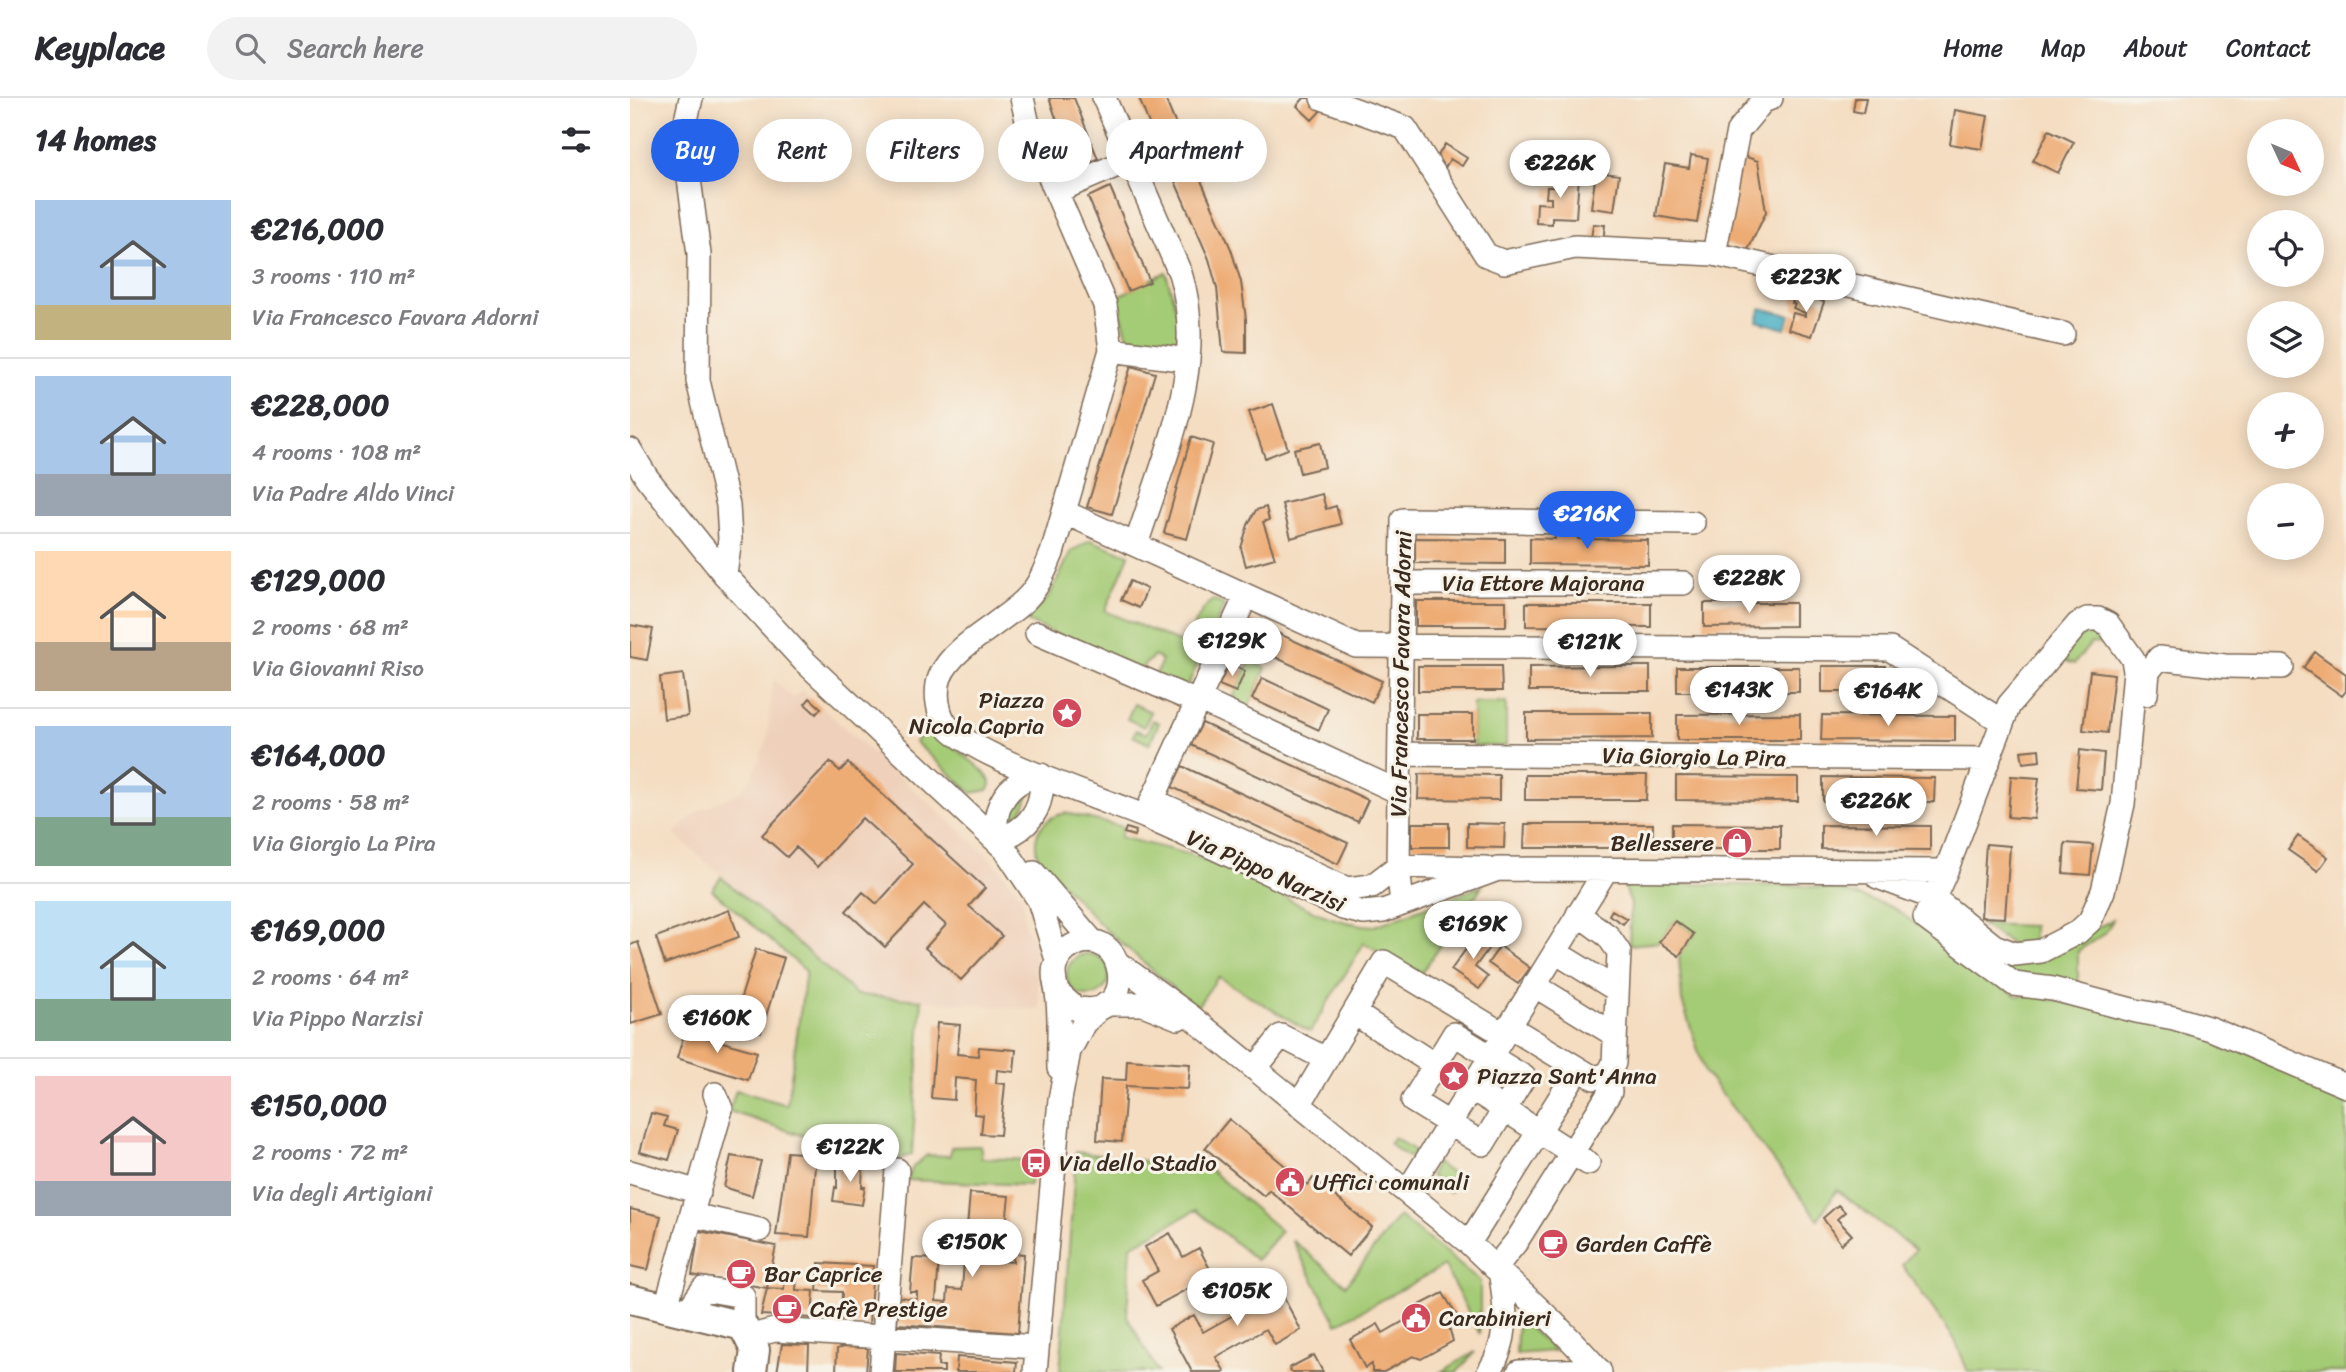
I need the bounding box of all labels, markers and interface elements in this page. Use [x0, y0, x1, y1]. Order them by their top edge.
search box [207, 17, 697, 80]
text: Keyplace [35, 19, 165, 77]
text: Search here [287, 25, 424, 71]
text: Home [1943, 27, 2003, 69]
text: Map [2041, 27, 2085, 69]
text: About [2123, 27, 2188, 69]
text: Contact [2226, 27, 2311, 69]
icon: search [231, 29, 269, 67]
text: 14 homes [35, 113, 156, 167]
chip: Buy [651, 119, 739, 182]
chip: Rent [753, 119, 852, 182]
chip: Filters [866, 119, 984, 182]
chip: New [998, 119, 1092, 182]
chip: Apartment [1106, 119, 1267, 182]
north arrow [2247, 119, 2324, 196]
map controls [2247, 119, 2324, 560]
icon: filters [557, 121, 595, 159]
pin: €226K [1511, 140, 1609, 200]
text: €226K [1526, 142, 1594, 183]
text: €216,000 [252, 202, 384, 256]
button: locate [2247, 210, 2324, 287]
icon: home [91, 228, 175, 312]
pin: €223K [1757, 254, 1855, 314]
text: 3 rooms · 110 m² [252, 256, 416, 297]
text: €223K [1772, 256, 1840, 297]
text: Via Francesco Favara Adorni [252, 297, 539, 338]
button: layers [2247, 301, 2324, 378]
text: €228,000 [252, 378, 390, 432]
button: + [2247, 392, 2324, 469]
icon: home [91, 404, 175, 488]
text: 4 rooms · 108 m² [252, 432, 421, 473]
text: Via Padre Aldo Vinci [252, 473, 454, 514]
button: − [2247, 483, 2324, 560]
pin: €216K [1538, 491, 1636, 551]
text: €216K [1554, 493, 1620, 534]
street label: Via Francesco Favara Adorni [1378, 530, 1424, 818]
text: €129,000 [252, 553, 385, 607]
pin: €228K [1700, 556, 1798, 615]
text: €228K [1714, 557, 1784, 598]
street label: Via Ettore Majorana [1442, 563, 1644, 604]
icon: home [91, 579, 175, 663]
text: 2 rooms · 68 m² [252, 607, 409, 648]
pin: €129K [1183, 618, 1281, 678]
text: €129K [1199, 620, 1265, 661]
pin: €121K [1541, 620, 1639, 679]
text: €121K [1559, 621, 1621, 662]
text: Via Giovanni Riso [252, 648, 424, 689]
pin: €143K [1690, 668, 1788, 727]
pin: €164K [1839, 668, 1937, 728]
text: €143K [1706, 669, 1772, 710]
text: €164K [1855, 670, 1921, 711]
place label: Piazza Nicola Capria [909, 680, 1044, 747]
place icon: Piazza Nicola Capria [1050, 696, 1084, 730]
text: €164,000 [252, 728, 386, 782]
street label: Via Giorgio La Pira [1602, 735, 1787, 779]
icon: home [91, 754, 175, 838]
pin: €226K [1827, 778, 1925, 838]
text: €226K [1842, 780, 1910, 821]
text: 2 rooms · 58 m² [252, 782, 410, 823]
street label: Via Pippo Narzisi [1180, 818, 1353, 925]
text: Via Giorgio La Pira [252, 823, 436, 864]
place label: Bellessere [1610, 823, 1714, 864]
shop icon: Bellessere [1720, 826, 1754, 860]
pin: €169K [1424, 902, 1522, 961]
text: €169,000 [252, 903, 385, 957]
text: €169K [1440, 903, 1506, 944]
icon: home [91, 929, 175, 1013]
text: 2 rooms · 64 m² [252, 957, 409, 998]
pin: €160K [668, 996, 766, 1055]
text: €160K [684, 997, 750, 1038]
text: Via Pippo Narzisi [252, 998, 423, 1039]
place label: Piazza Sant'Anna [1477, 1056, 1657, 1097]
place icon: Piazza Sant'Anna [1437, 1059, 1471, 1093]
text: €150,000 [252, 1078, 387, 1132]
icon: home [91, 1104, 175, 1188]
pin: €122K [801, 1124, 899, 1184]
text: €122K [817, 1126, 883, 1167]
text: 2 rooms · 72 m² [252, 1132, 408, 1173]
place label: Via dello Stadio [1059, 1143, 1217, 1184]
bus stop icon: Via dello Stadio [1019, 1146, 1053, 1180]
place label: Uffici comunali [1313, 1162, 1469, 1203]
public building icon: Uffici comunali [1273, 1165, 1307, 1199]
text: Via degli Artigiani [252, 1173, 432, 1214]
pin: €150K [923, 1220, 1021, 1279]
text: €150K [938, 1221, 1006, 1262]
place label: Garden Caffè [1576, 1224, 1712, 1265]
cafe icon: Garden Caffè [1536, 1227, 1570, 1261]
place label: Bar Caprice [764, 1254, 883, 1295]
cafe icon: Bar Caprice [724, 1257, 758, 1291]
pin: €105K [1188, 1268, 1286, 1328]
text: €105K [1203, 1270, 1271, 1311]
place label: Cafè Prestige [810, 1289, 948, 1330]
cafe icon: Cafè Prestige [770, 1292, 804, 1326]
place label: Carabinieri [1439, 1298, 1552, 1339]
public building icon: Carabinieri [1399, 1301, 1433, 1335]

